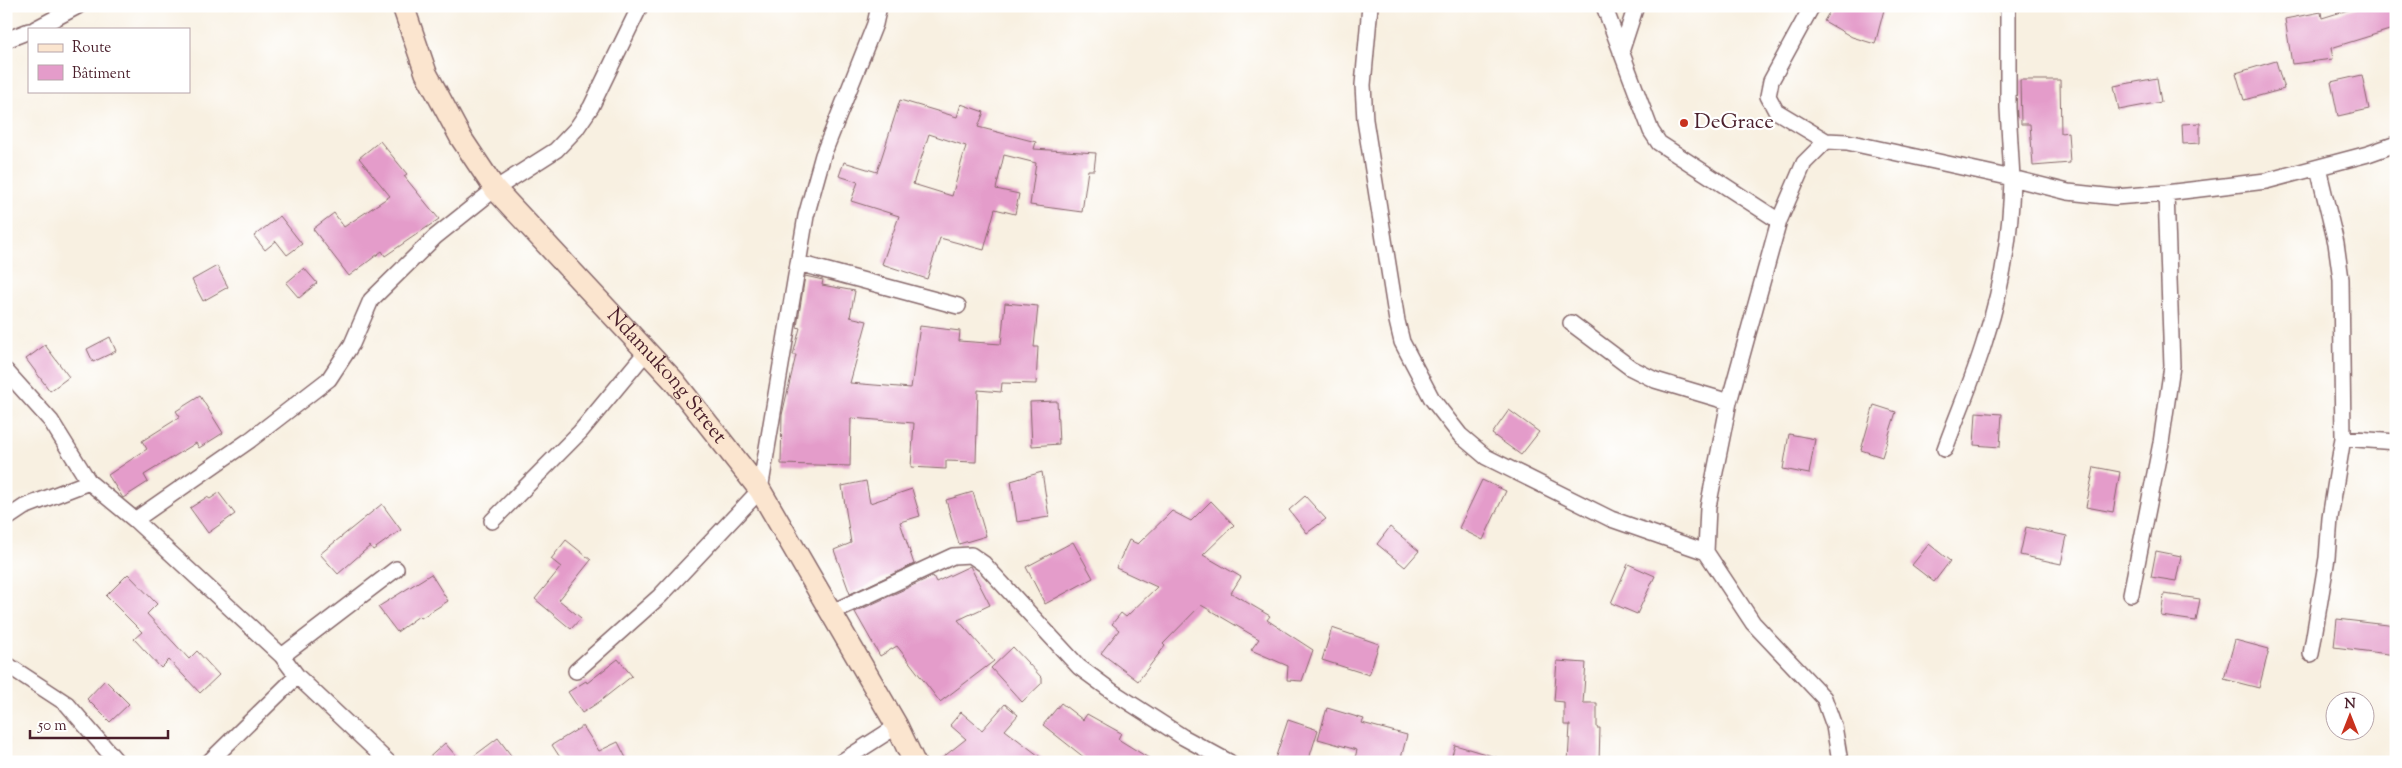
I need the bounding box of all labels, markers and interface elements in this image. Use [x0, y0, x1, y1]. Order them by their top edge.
legend [28, 28, 190, 92]
text: Route [72, 38, 111, 59]
text: Bâtiment [72, 64, 131, 85]
place label: DeGrace [1694, 108, 1774, 138]
marker: DeGrace [1678, 117, 1690, 129]
street label: Ndamukong Street [599, 302, 734, 451]
north arrow [2324, 690, 2374, 740]
text: N [2344, 695, 2356, 715]
scale bar [30, 708, 168, 740]
text: 50 m [37, 716, 67, 737]

